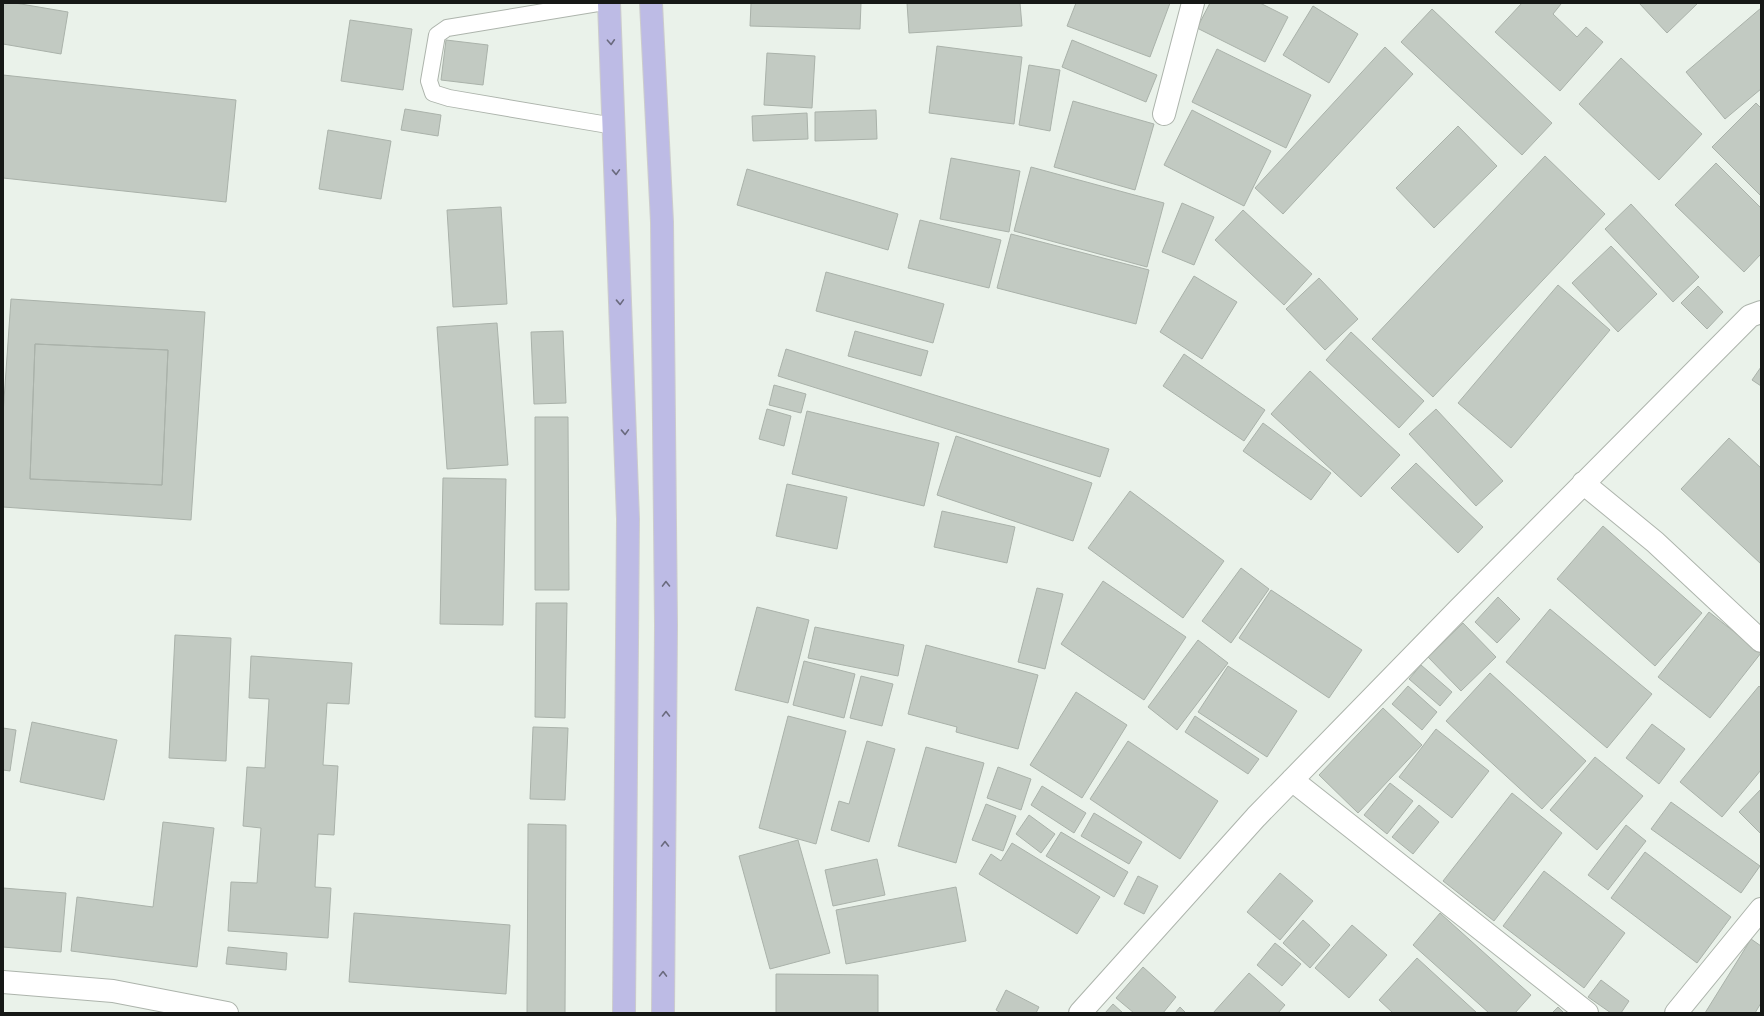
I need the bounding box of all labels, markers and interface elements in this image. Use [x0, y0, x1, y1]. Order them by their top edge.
one-way arrow [607, 39, 616, 45]
one-way arrow [611, 169, 620, 175]
one-way arrow [616, 299, 624, 305]
one-way arrow [620, 429, 629, 435]
one-way arrow [662, 581, 670, 587]
one-way arrow [662, 711, 670, 717]
one-way arrow [661, 841, 669, 847]
one-way arrow [659, 971, 667, 977]

